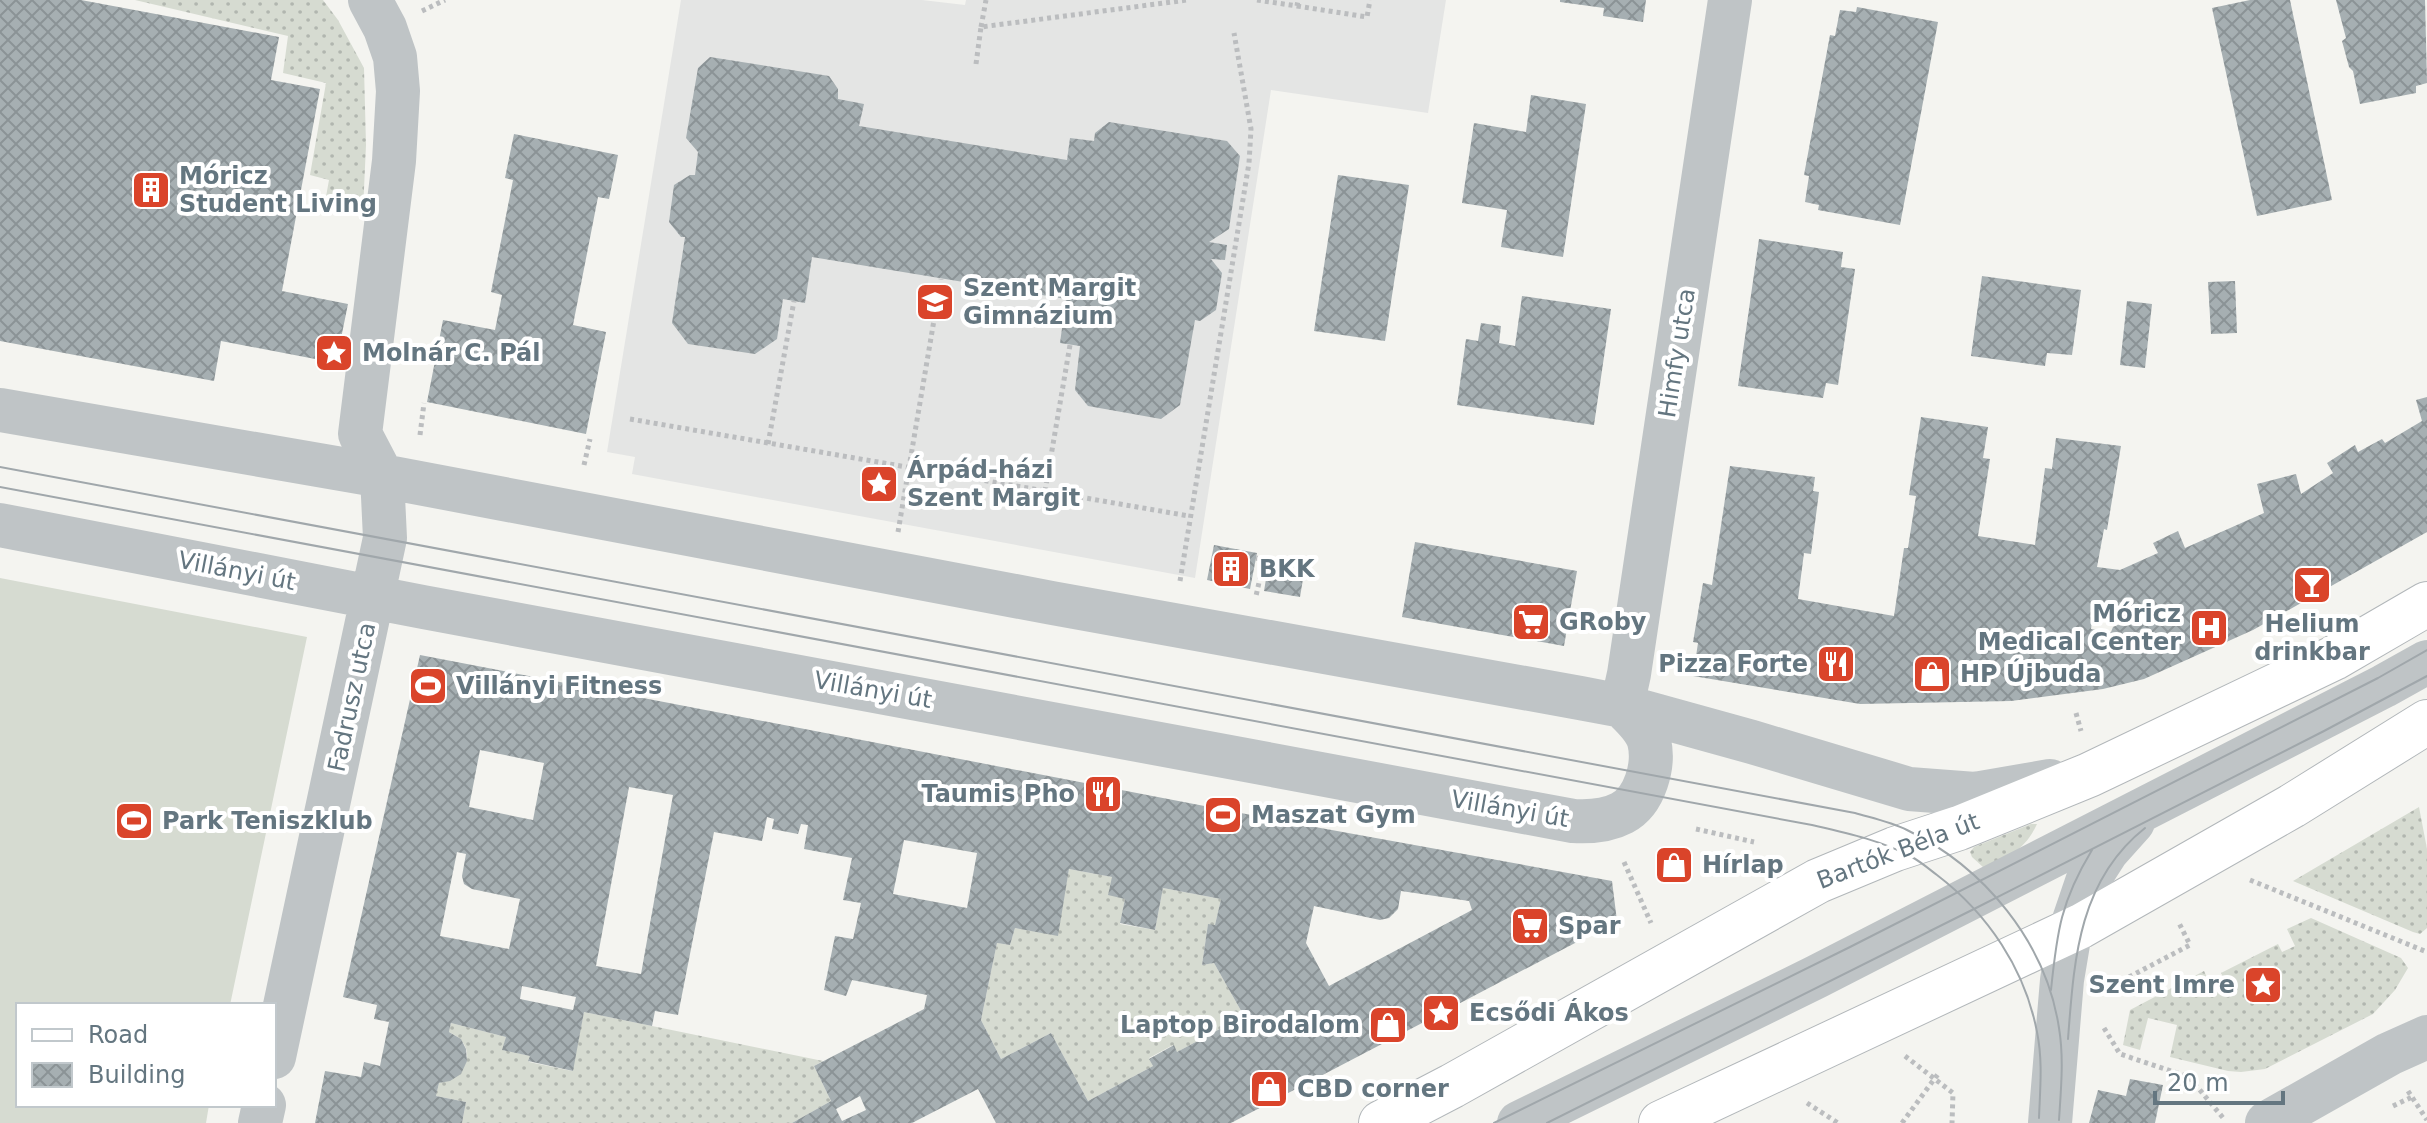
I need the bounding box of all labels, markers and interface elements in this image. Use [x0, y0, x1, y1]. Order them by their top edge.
place label: Móricz Student Living [179, 162, 377, 218]
building icon: Móricz Student Living [130, 169, 172, 211]
place label: Szent Margit Gimnázium [963, 274, 1136, 330]
school or university icon: Szent Margit Gimnázium [914, 281, 956, 323]
street label: Himfy utca [1653, 286, 1701, 420]
place icon: Molnár C. Pál [313, 332, 355, 374]
place label: Molnár C. Pál [362, 339, 541, 367]
place label: Árpád-házi Szent Margit [907, 455, 1080, 512]
place icon: Árpád-házi Szent Margit [858, 463, 900, 505]
street label: Villányi út [176, 546, 298, 596]
building icon: BKK [1210, 548, 1252, 590]
place label: BKK [1259, 555, 1316, 583]
bar icon: Helium drinkbar [2291, 564, 2333, 606]
place label: Móricz Medical Center [1978, 600, 2181, 656]
supermarket icon: GRoby [1510, 601, 1552, 643]
hospital icon: Móricz Medical Center [2188, 607, 2230, 649]
place label: GRoby [1559, 608, 1647, 636]
place label: Helium drinkbar [2254, 610, 2370, 666]
street label: Fadrusz utca [323, 620, 381, 774]
restaurant icon: Pizza Forte [1815, 643, 1857, 685]
place label: Pizza Forte [1658, 650, 1808, 678]
shop icon: HP Újbuda [1911, 653, 1953, 695]
place label: HP Újbuda [1960, 658, 2101, 688]
sports icon: Villányi Fitness [407, 665, 449, 707]
street label: Villányi út [812, 666, 934, 714]
place label: Villányi Fitness [456, 672, 662, 700]
restaurant icon: Taumis Pho [1082, 773, 1124, 815]
place label: Taumis Pho [921, 780, 1075, 808]
street label: Villányi út [1449, 785, 1571, 833]
sports icon: Maszat Gym [1202, 794, 1244, 836]
sports icon: Park Teniszklub [113, 800, 155, 842]
place label: Maszat Gym [1251, 801, 1416, 829]
place label: Park Teniszklub [162, 807, 373, 835]
street label: Bartók Béla út [1813, 807, 1983, 895]
shop icon: Hírlap [1653, 844, 1695, 886]
place label: Hírlap [1702, 851, 1784, 879]
supermarket icon: Spar [1509, 905, 1551, 947]
place label: Spar [1558, 912, 1621, 940]
place icon: Szent Imre [2242, 964, 2284, 1006]
place label: Szent Imre [2089, 971, 2235, 999]
place icon: Ecsődi Ákos [1420, 992, 1462, 1034]
place label: Ecsődi Ákos [1469, 998, 1629, 1027]
legend [16, 1003, 276, 1107]
shop icon: Laptop Birodalom [1367, 1004, 1409, 1046]
place label: Laptop Birodalom [1120, 1011, 1360, 1039]
text: Road [88, 1021, 148, 1049]
scale bar [2155, 1055, 2283, 1105]
text: Building [88, 1061, 185, 1089]
shop icon: CBD corner [1248, 1068, 1290, 1110]
text: 20 m [2167, 1069, 2229, 1097]
place label: CBD corner [1297, 1075, 1449, 1103]

